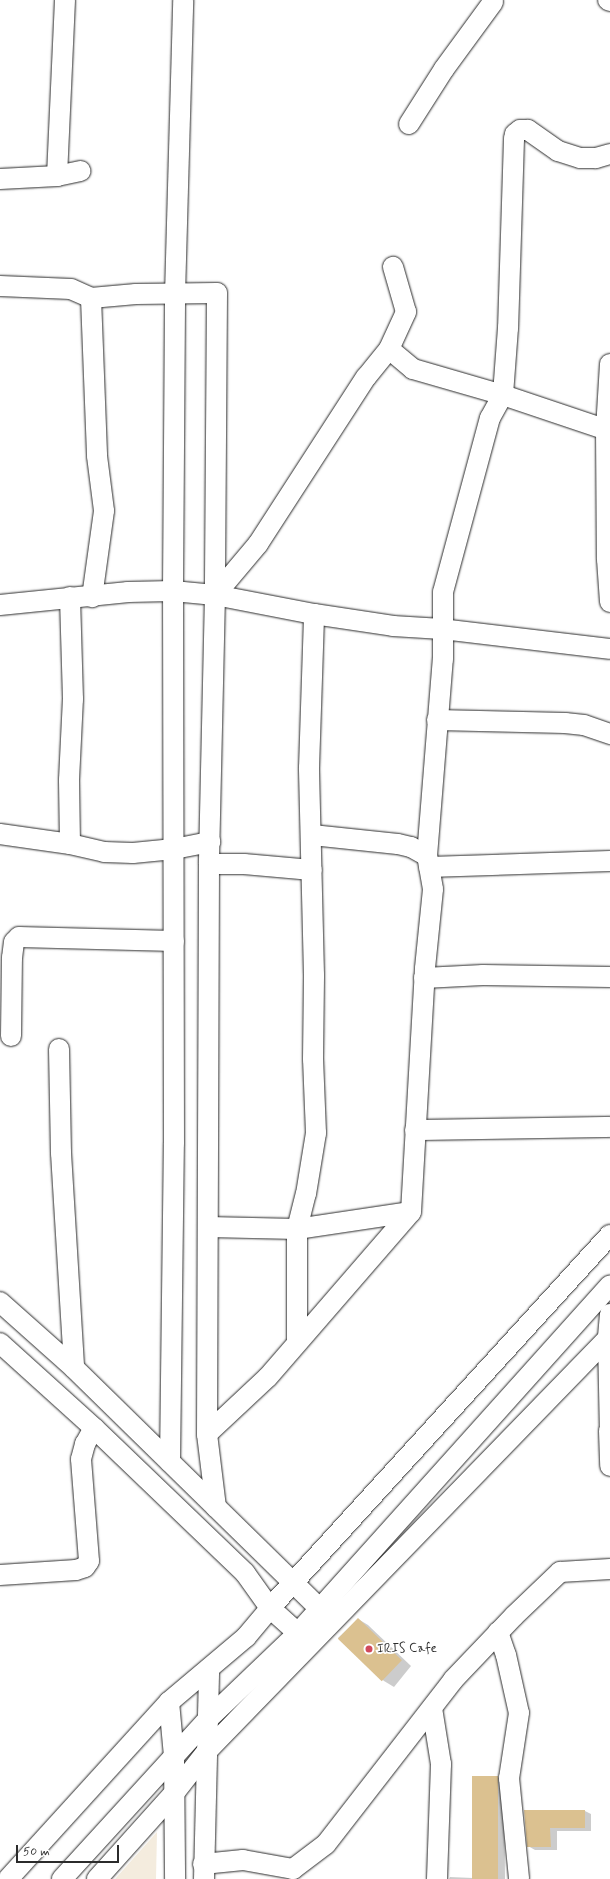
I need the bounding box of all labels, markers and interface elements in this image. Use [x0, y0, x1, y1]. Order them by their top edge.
place label: IRIS Cafe [377, 1641, 437, 1657]
marker: IRIS Cafe [364, 1644, 374, 1654]
scale bar [18, 1837, 121, 1863]
text: 50 m [23, 1844, 50, 1860]

